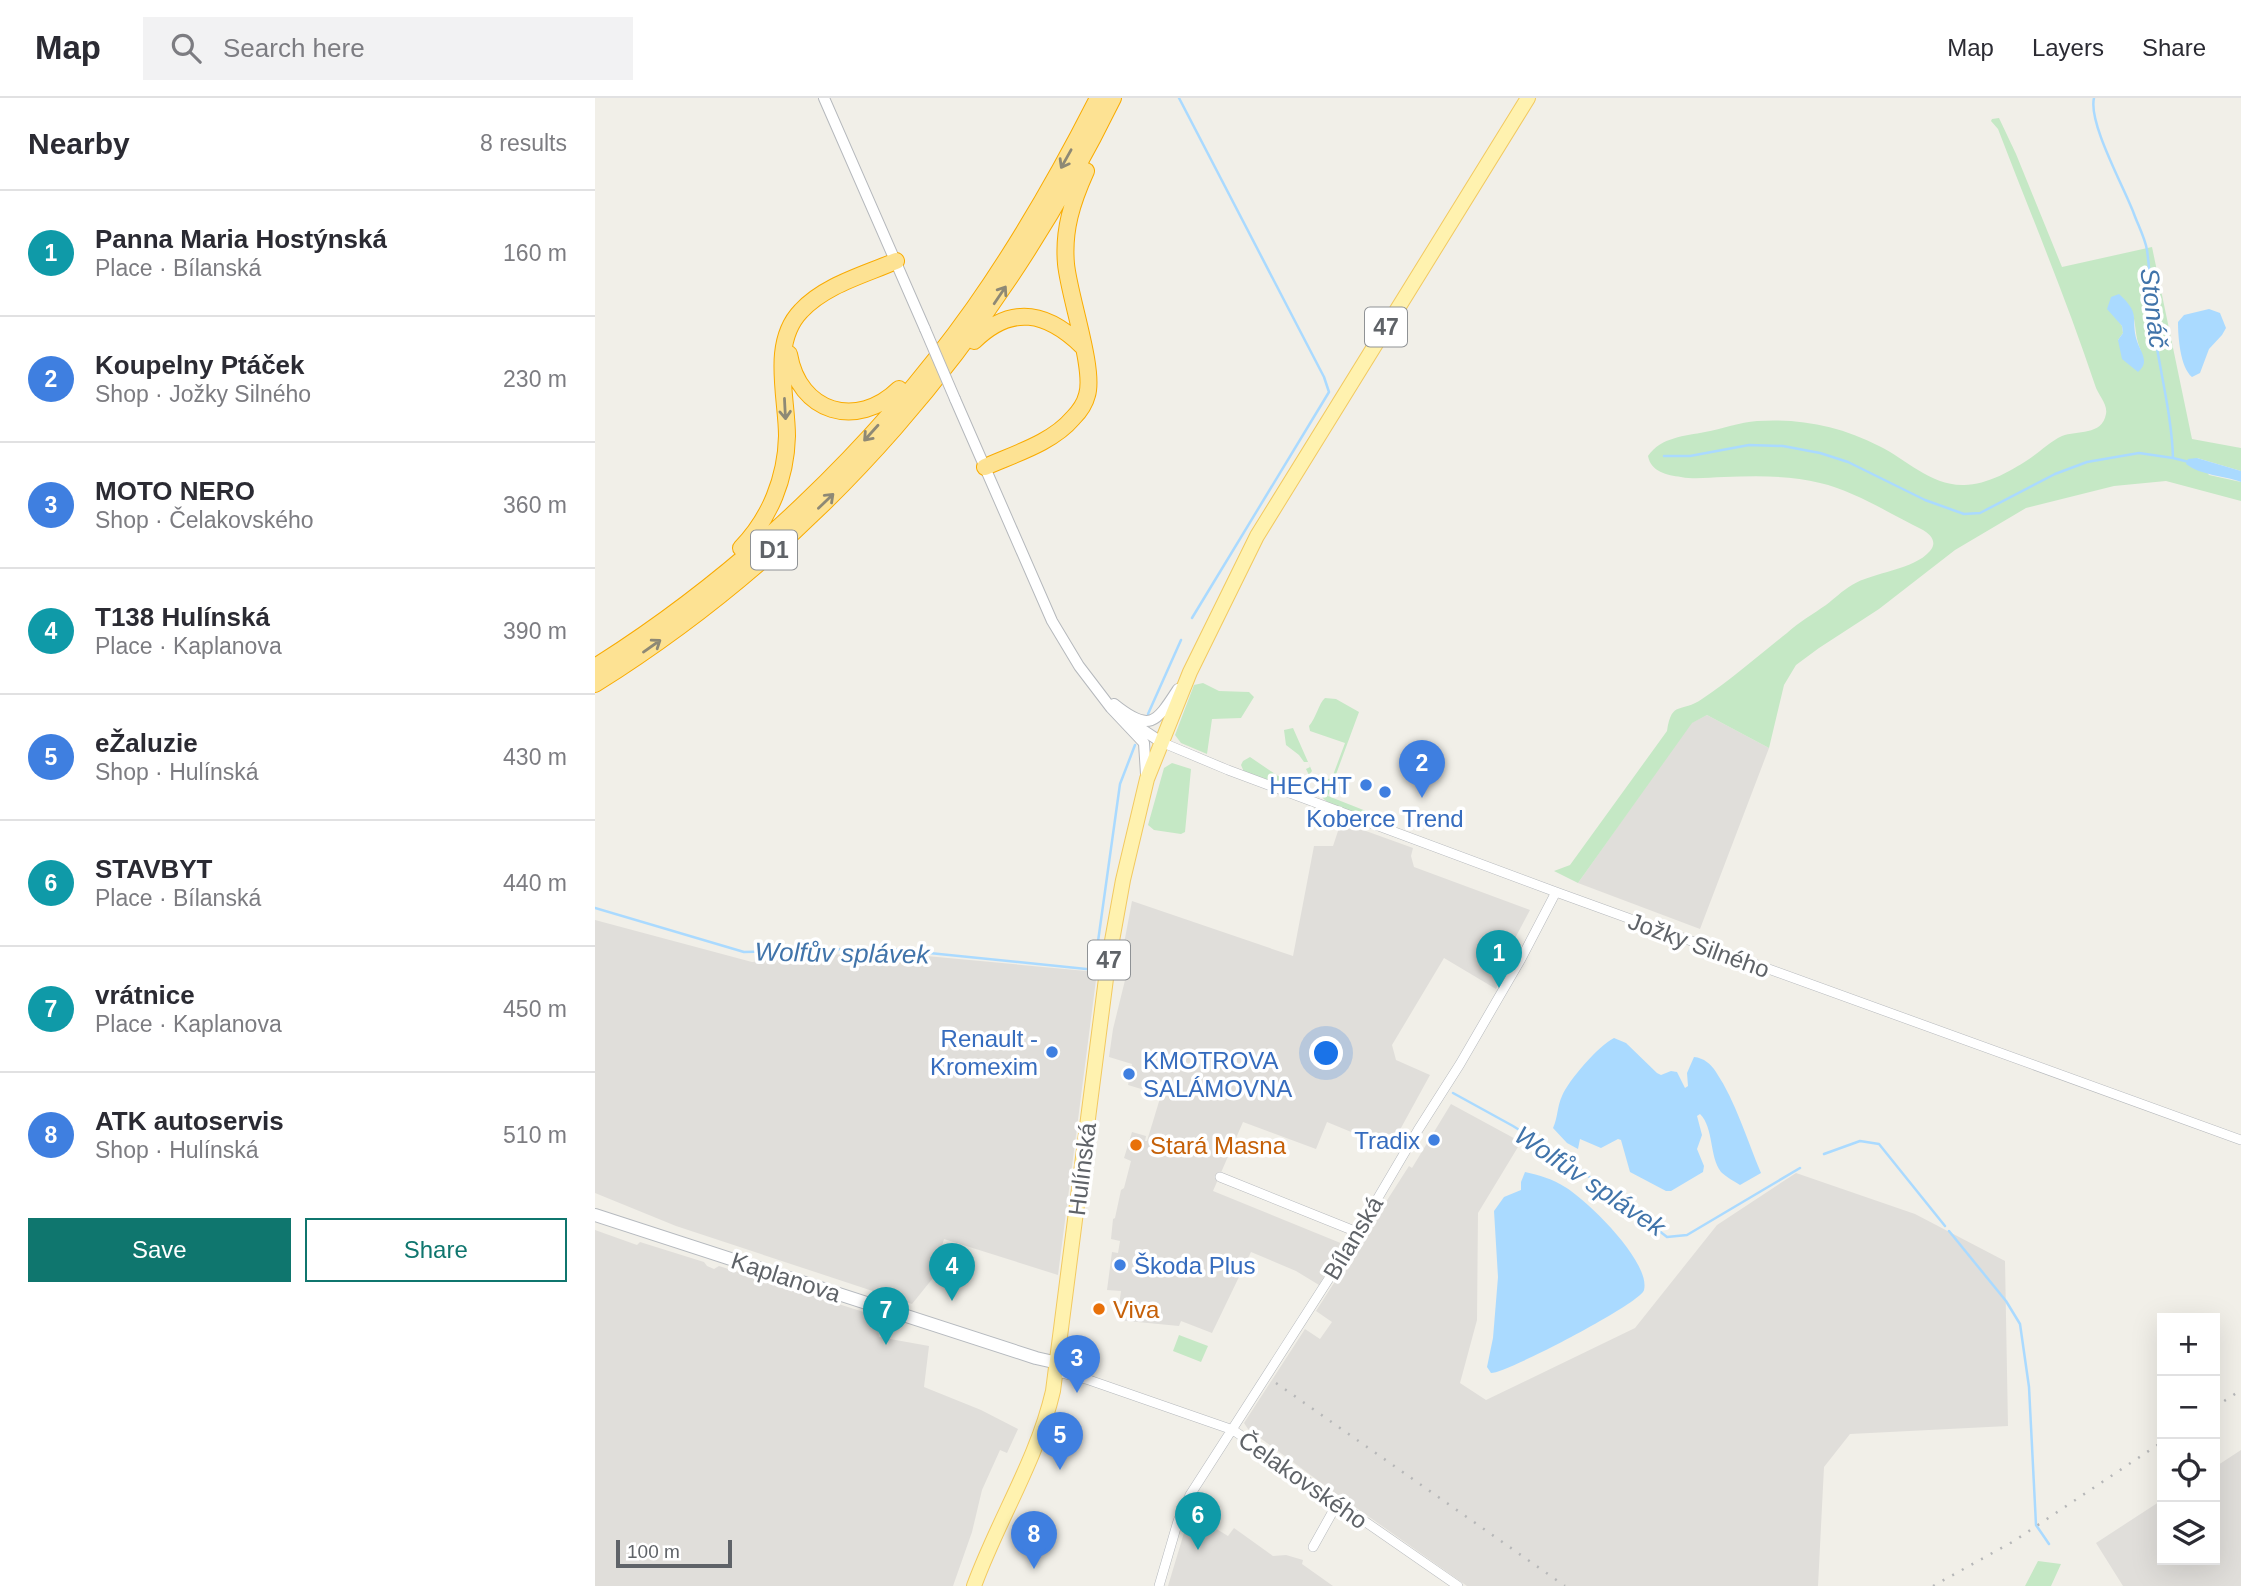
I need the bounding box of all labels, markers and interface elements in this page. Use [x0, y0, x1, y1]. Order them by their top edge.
search box [143, 17, 633, 80]
text: Map [35, 29, 101, 66]
icon: search [167, 29, 205, 67]
text: Search here [223, 33, 365, 63]
text: Map [1947, 34, 1994, 61]
text: Layers [2032, 34, 2104, 61]
text: Share [2142, 34, 2206, 61]
text: Nearby [28, 127, 130, 160]
text: 8 results [480, 130, 567, 156]
one-way arrow [1059, 148, 1073, 168]
text: Panna Maria Hostýnská [95, 224, 387, 254]
text: 1 [45, 240, 57, 266]
text: 160 m [503, 240, 567, 266]
text: Place · Bílanská [95, 255, 261, 281]
water label: Stonáč [2134, 266, 2174, 350]
one-way arrow [992, 286, 1007, 305]
road number: 47 [1365, 308, 1407, 346]
text: Koupelny Ptáček [95, 350, 305, 380]
text: 2 [45, 366, 57, 392]
text: 230 m [503, 366, 567, 392]
text: Shop · Jožky Silného [95, 381, 311, 407]
one-way arrow [779, 397, 792, 420]
one-way arrow [863, 424, 879, 442]
text: MOTO NERO [95, 476, 255, 506]
text: 3 [45, 492, 57, 518]
text: 360 m [503, 492, 567, 518]
one-way arrow [818, 492, 835, 509]
text: Shop · Čelakovského [95, 507, 314, 533]
road number: D1 [751, 530, 797, 570]
text: T138 Hulínská [95, 602, 270, 632]
text: 4 [45, 618, 57, 644]
text: 390 m [503, 618, 567, 644]
text: Place · Kaplanova [95, 633, 282, 659]
one-way arrow [642, 639, 661, 653]
text: eŽaluzie [95, 728, 198, 758]
pin: 2 [1399, 740, 1445, 798]
text: 5 [45, 744, 57, 770]
text: 430 m [503, 744, 567, 770]
text: Shop · Hulínská [95, 759, 259, 785]
place label: HECHT [1269, 772, 1352, 799]
marker: HECHT [1358, 777, 1374, 793]
marker: Koberce Trend [1377, 784, 1393, 800]
place label: Koberce Trend [1306, 805, 1464, 832]
text: STAVBYT [95, 854, 212, 884]
text: 6 [45, 870, 57, 896]
text: 440 m [503, 870, 567, 896]
text: Place · Bílanská [95, 885, 261, 911]
street label: Jožky Silného [1625, 907, 1773, 983]
pin: 1 [1476, 930, 1522, 988]
water label: Wolfův splávek [754, 936, 932, 970]
road number: 47 [1088, 940, 1130, 980]
text: vrátnice [95, 980, 195, 1010]
text: 7 [45, 996, 57, 1022]
text: 450 m [503, 996, 567, 1022]
text: Place · Kaplanova [95, 1011, 282, 1037]
place label: Renault - Kromexim [930, 1025, 1038, 1080]
your location [1309, 1036, 1343, 1070]
marker: Renault - Kromexim [1044, 1044, 1060, 1060]
place label: KMOTROVA SALÁMOVNA [1143, 1047, 1292, 1102]
marker: KMOTROVA SALÁMOVNA [1121, 1066, 1137, 1082]
text: ATK autoservis [95, 1106, 284, 1136]
street label: Hulínská [1063, 1120, 1101, 1217]
water label: Wolfův splávek [1509, 1120, 1673, 1243]
text: 8 [45, 1122, 57, 1148]
text: 510 m [503, 1122, 567, 1148]
place label: Tradix [1354, 1127, 1420, 1154]
place label: Stará Masna [1150, 1132, 1287, 1159]
marker: Tradix [1426, 1132, 1442, 1148]
text: Shop · Hulínská [95, 1137, 259, 1163]
marker: Stará Masna [1128, 1137, 1144, 1153]
street label: Bílanská [1318, 1191, 1389, 1284]
button: Save [28, 1218, 291, 1282]
button: Share [305, 1218, 567, 1282]
pin: 4 [929, 1243, 975, 1301]
street label: Kaplanova [728, 1247, 845, 1308]
place label: Škoda Plus [1134, 1252, 1255, 1279]
marker: Škoda Plus [1112, 1257, 1128, 1273]
pin: 7 [863, 1287, 909, 1345]
place label: Viva [1113, 1296, 1160, 1323]
marker: Viva [1091, 1301, 1107, 1317]
map controls [2157, 1313, 2220, 1565]
button: + [2157, 1313, 2220, 1376]
pin: 3 [1054, 1335, 1100, 1393]
button: − [2157, 1376, 2220, 1439]
pin: 5 [1037, 1412, 1083, 1470]
street label: Čelakovského [1234, 1426, 1372, 1534]
button: locate [2157, 1439, 2220, 1502]
pin: 6 [1175, 1492, 1221, 1550]
button: layers [2157, 1502, 2220, 1565]
pin: 8 [1011, 1511, 1057, 1569]
scale bar [616, 1537, 731, 1569]
text: 100 m [627, 1541, 680, 1562]

